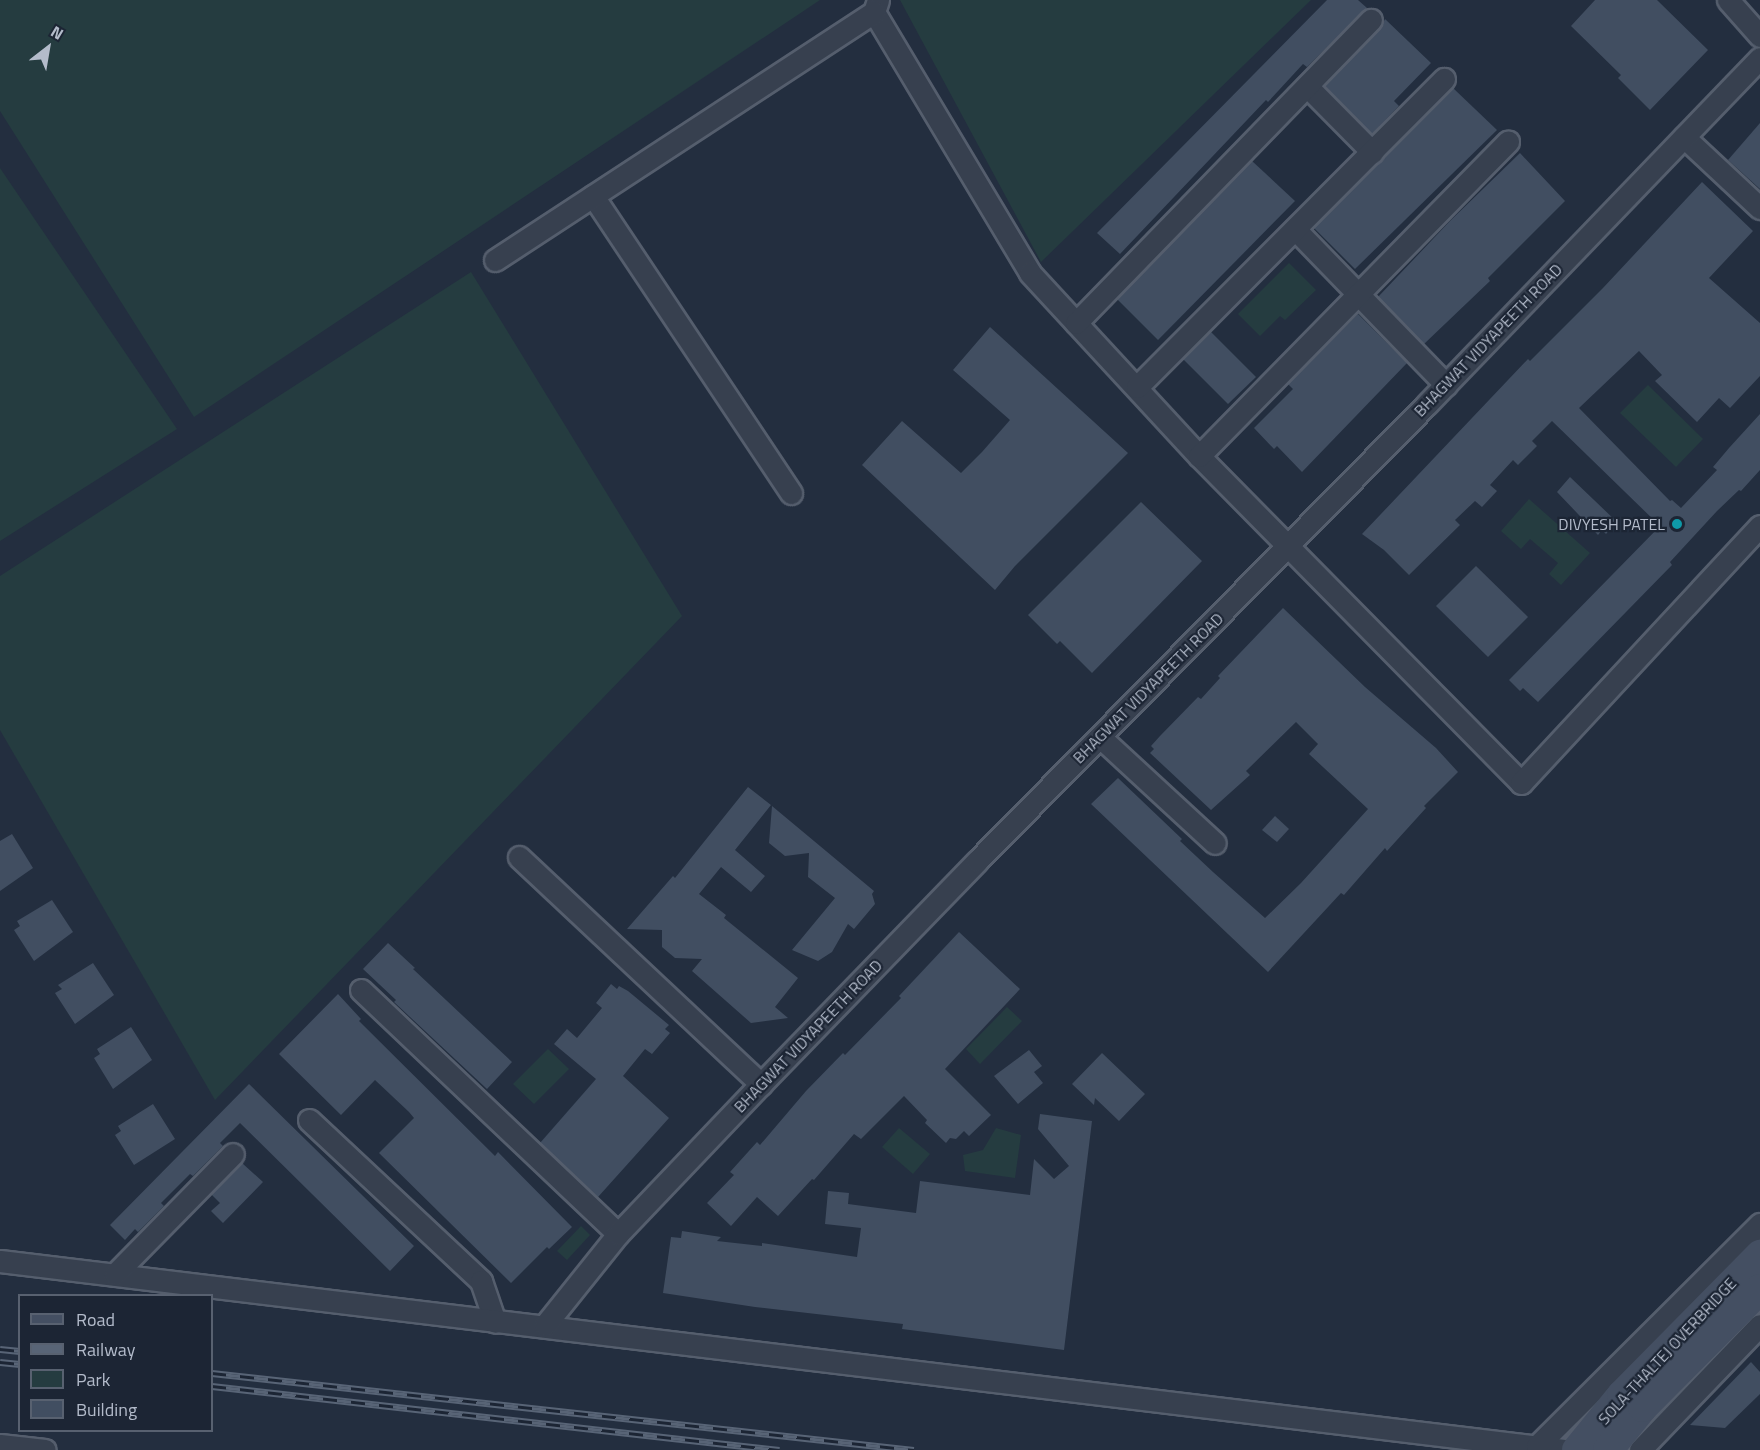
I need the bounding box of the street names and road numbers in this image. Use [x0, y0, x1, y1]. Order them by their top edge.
street label: BHAGWAT VIDYAPEETH ROAD [1410, 260, 1566, 420]
street label: BHAGWAT VIDYAPEETH ROAD [1069, 609, 1227, 767]
street label: BHAGWAT VIDYAPEETH ROAD [730, 956, 886, 1116]
street label: SOLA-THALTEJ OVERBRIDGE [1594, 1274, 1740, 1428]

